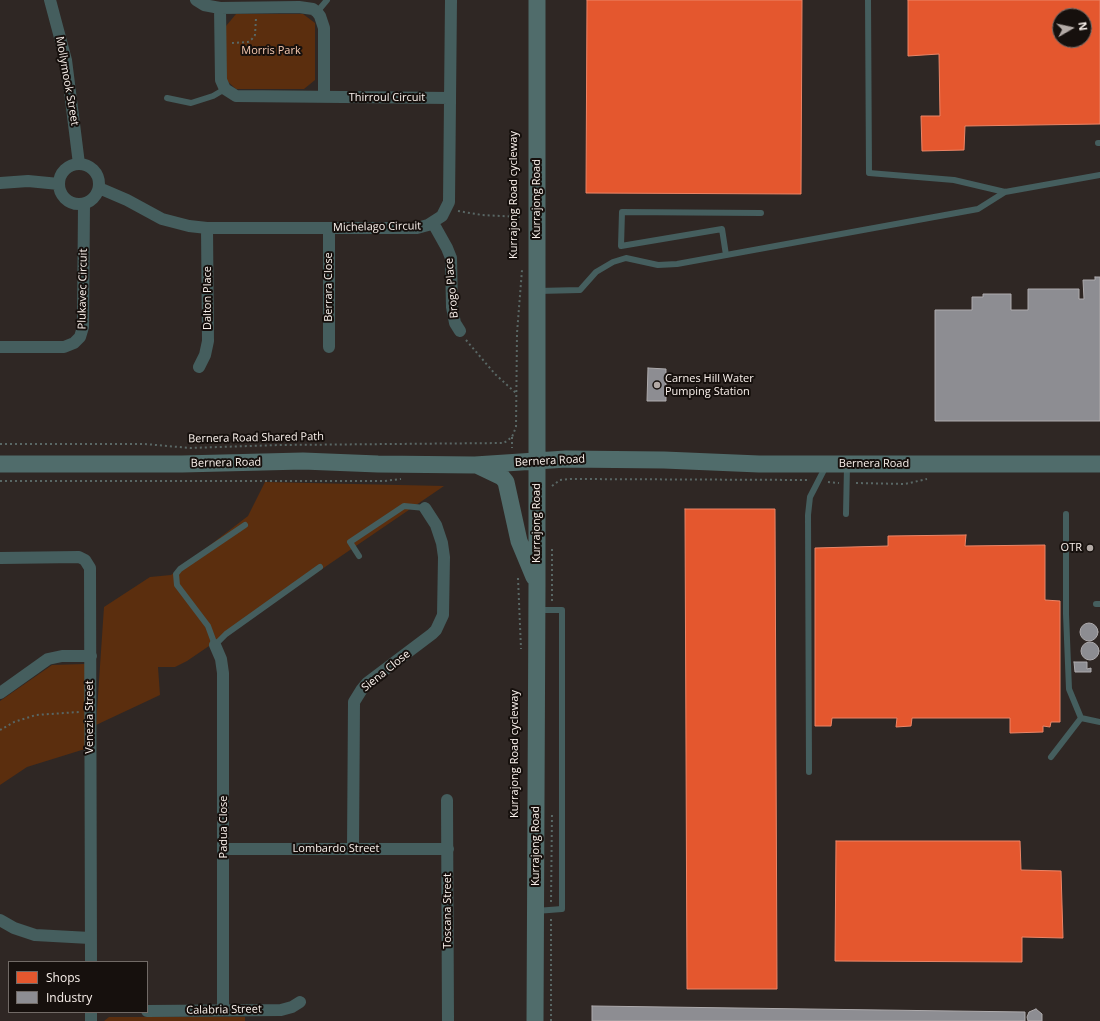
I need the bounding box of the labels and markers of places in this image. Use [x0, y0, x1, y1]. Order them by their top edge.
place label: Carnes Hill Water Pumping Station [665, 372, 754, 398]
marker: Carnes Hill Water Pumping Station [652, 380, 662, 390]
place label: OTR [1061, 541, 1082, 555]
marker: OTR [1085, 543, 1095, 553]

